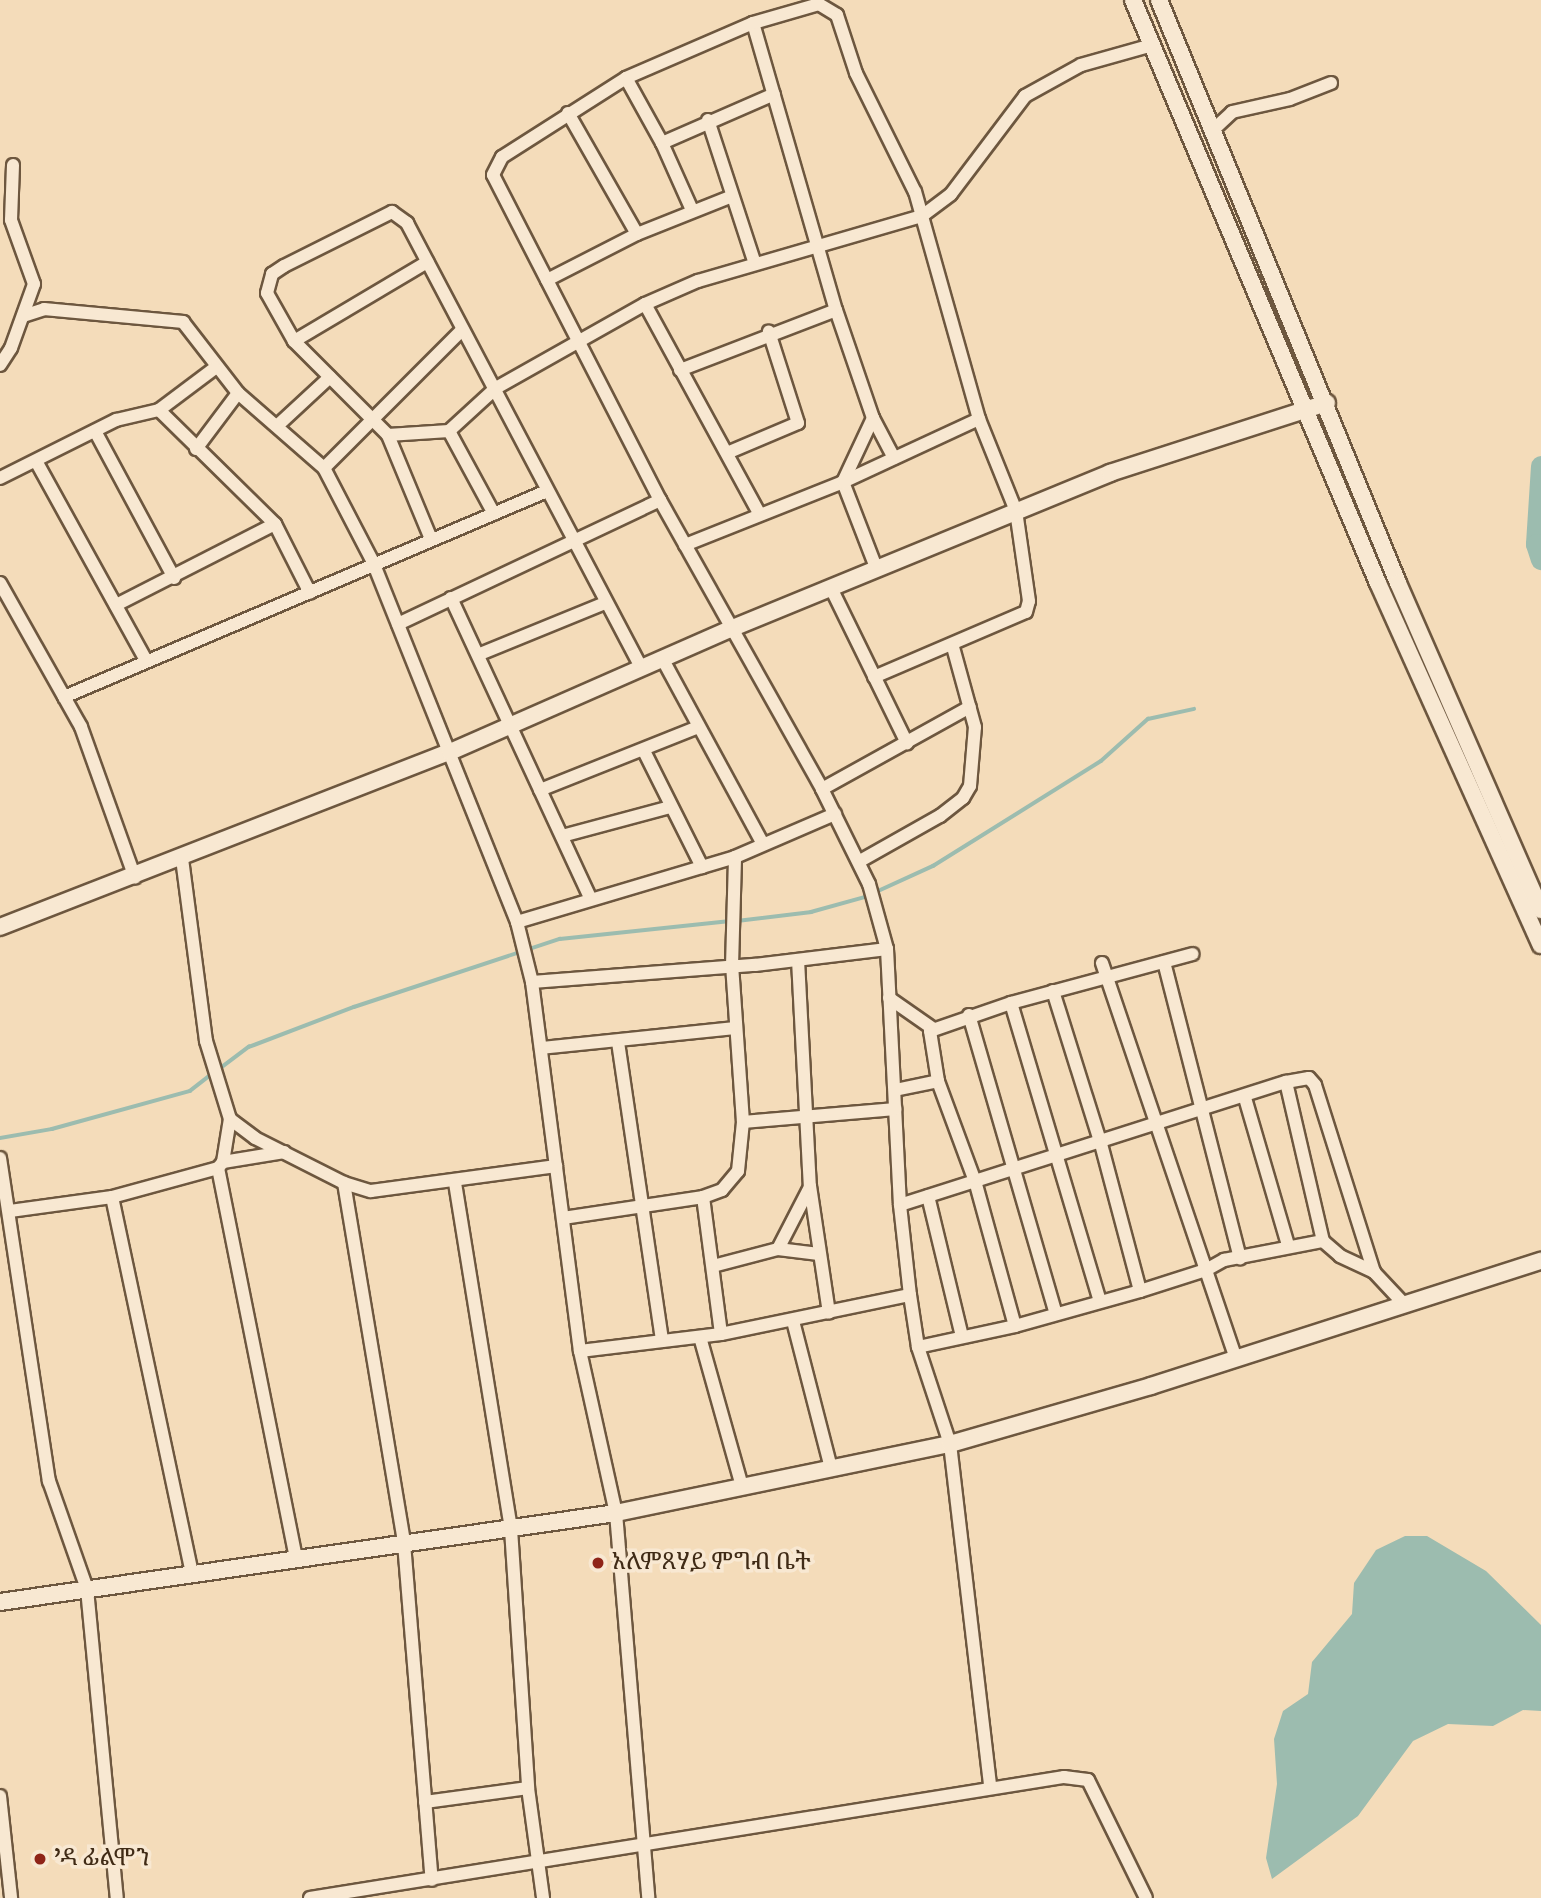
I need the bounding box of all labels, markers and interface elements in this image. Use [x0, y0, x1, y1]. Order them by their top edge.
place label: አለምጸሃይ ምግብ ቤት [612, 1549, 811, 1577]
marker: አለምጸሃይ ምግብ ቤት [590, 1555, 606, 1571]
place label: 'ዳ ፊልሞን [54, 1845, 150, 1873]
marker: 'ዳ ፊልሞን [32, 1851, 48, 1867]

